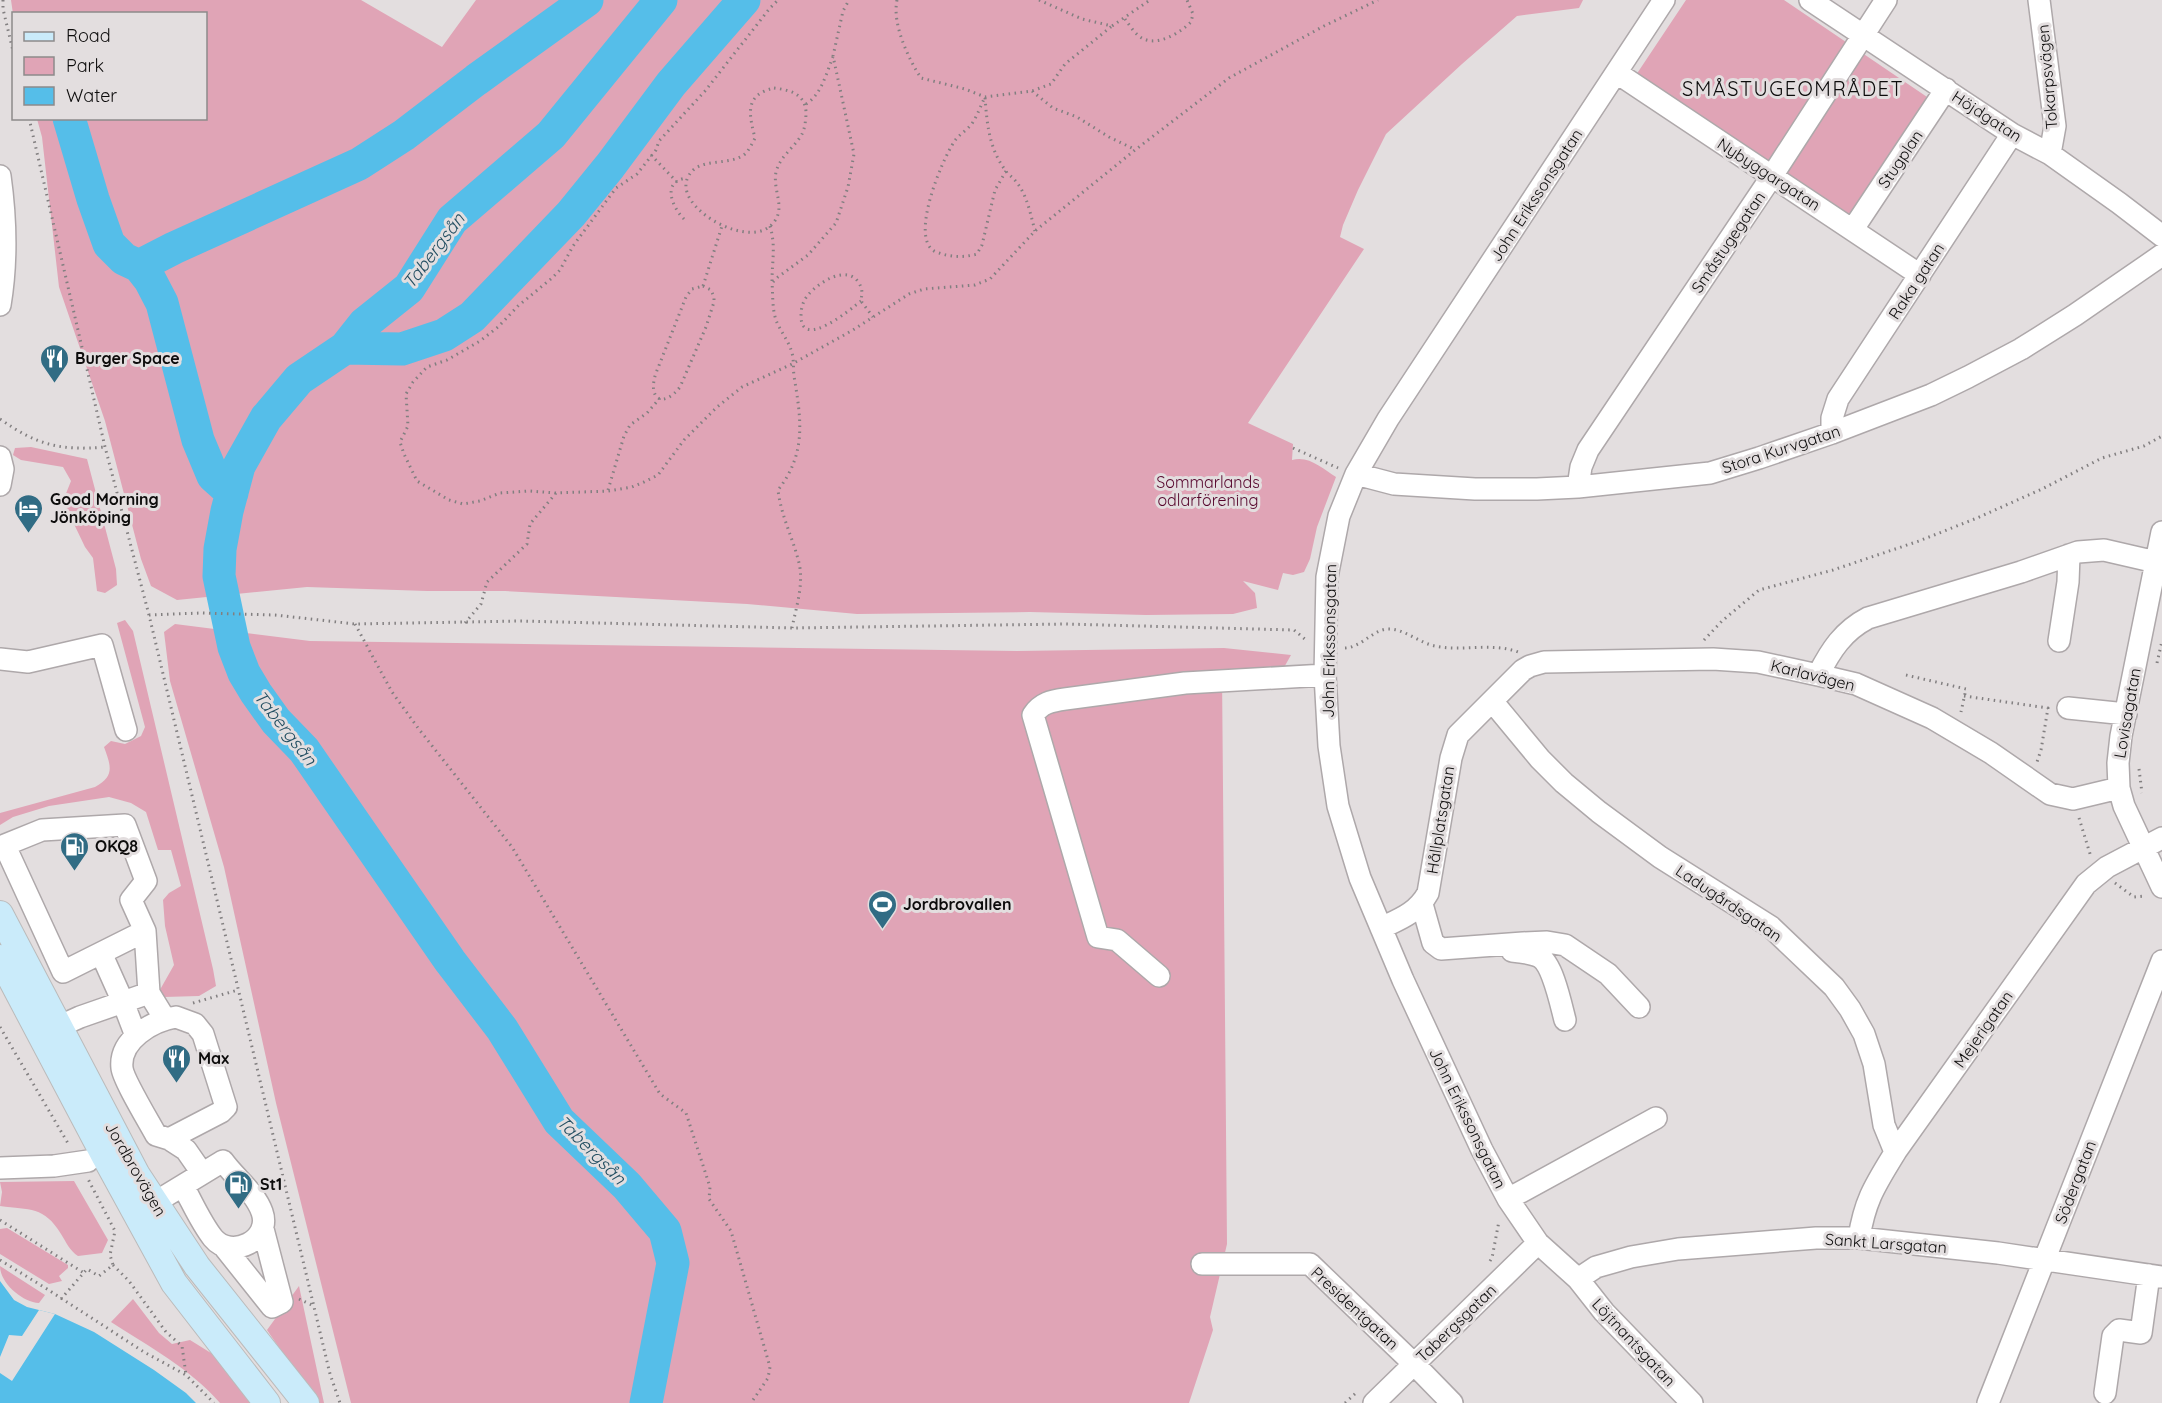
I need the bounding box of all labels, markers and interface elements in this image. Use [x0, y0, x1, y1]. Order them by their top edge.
legend [12, 12, 207, 120]
text: Road [66, 24, 111, 47]
street label: Tokarpsvägen [2032, 24, 2062, 130]
text: Park [66, 54, 104, 77]
district label: SMÅSTUGEOMRÅDET [1682, 76, 1904, 101]
text: Water [66, 84, 117, 107]
street label: Höjdgatan [1948, 86, 2026, 146]
street label: John Erikssonsgatan [1486, 125, 1586, 265]
street label: Stugplan [1873, 126, 1927, 192]
street label: Nybyggargatan [1714, 133, 1824, 215]
street label: Småstugegatan [1687, 188, 1769, 296]
water label: Tabergsån [398, 208, 470, 293]
street label: Raka gatan [1884, 239, 1948, 323]
restaurant icon: Burger Space [38, 342, 70, 384]
place label: Burger Space [75, 348, 180, 368]
street label: Stora Kurvgatan [1719, 420, 1843, 478]
park label: Sommarlands odlarförening [1156, 472, 1260, 510]
place label: Good Morning Jönköping [50, 489, 159, 527]
hotel icon: Good Morning Jönköping [13, 492, 45, 534]
street label: John Erikssonsgatan [1318, 564, 1340, 718]
street label: Karlavägen [1769, 655, 1857, 695]
street label: Lovisagatan [2109, 666, 2145, 760]
water label: Tabergsån [249, 686, 322, 770]
street label: Hållplatsgatan [1422, 765, 1458, 875]
fuel station icon: OKQ8 [58, 830, 90, 872]
place label: OKQ8 [95, 836, 138, 856]
street label: Ladugårdsgatan [1672, 860, 1786, 946]
sports icon: Jordbrovallen [866, 888, 898, 930]
place label: Jordbrovallen [903, 894, 1011, 914]
street label: Mejerigatan [1949, 987, 2017, 1071]
restaurant icon: Max [161, 1042, 193, 1084]
street label: John Erikssonsgatan [1425, 1044, 1511, 1192]
place label: Max [198, 1048, 229, 1068]
water label: Tabergsån [552, 1110, 631, 1190]
street label: Jordbrovägen [101, 1118, 171, 1220]
street label: Södergatan [2050, 1138, 2100, 1226]
fuel station icon: St1 [223, 1168, 255, 1210]
place label: St1 [260, 1174, 282, 1194]
street label: Sankt Larsgatan [1824, 1229, 1948, 1257]
street label: Presidentgatan [1307, 1262, 1403, 1354]
street label: Tabergsgatan [1412, 1280, 1500, 1366]
street label: Löjtnantsgatan [1588, 1294, 1680, 1390]

